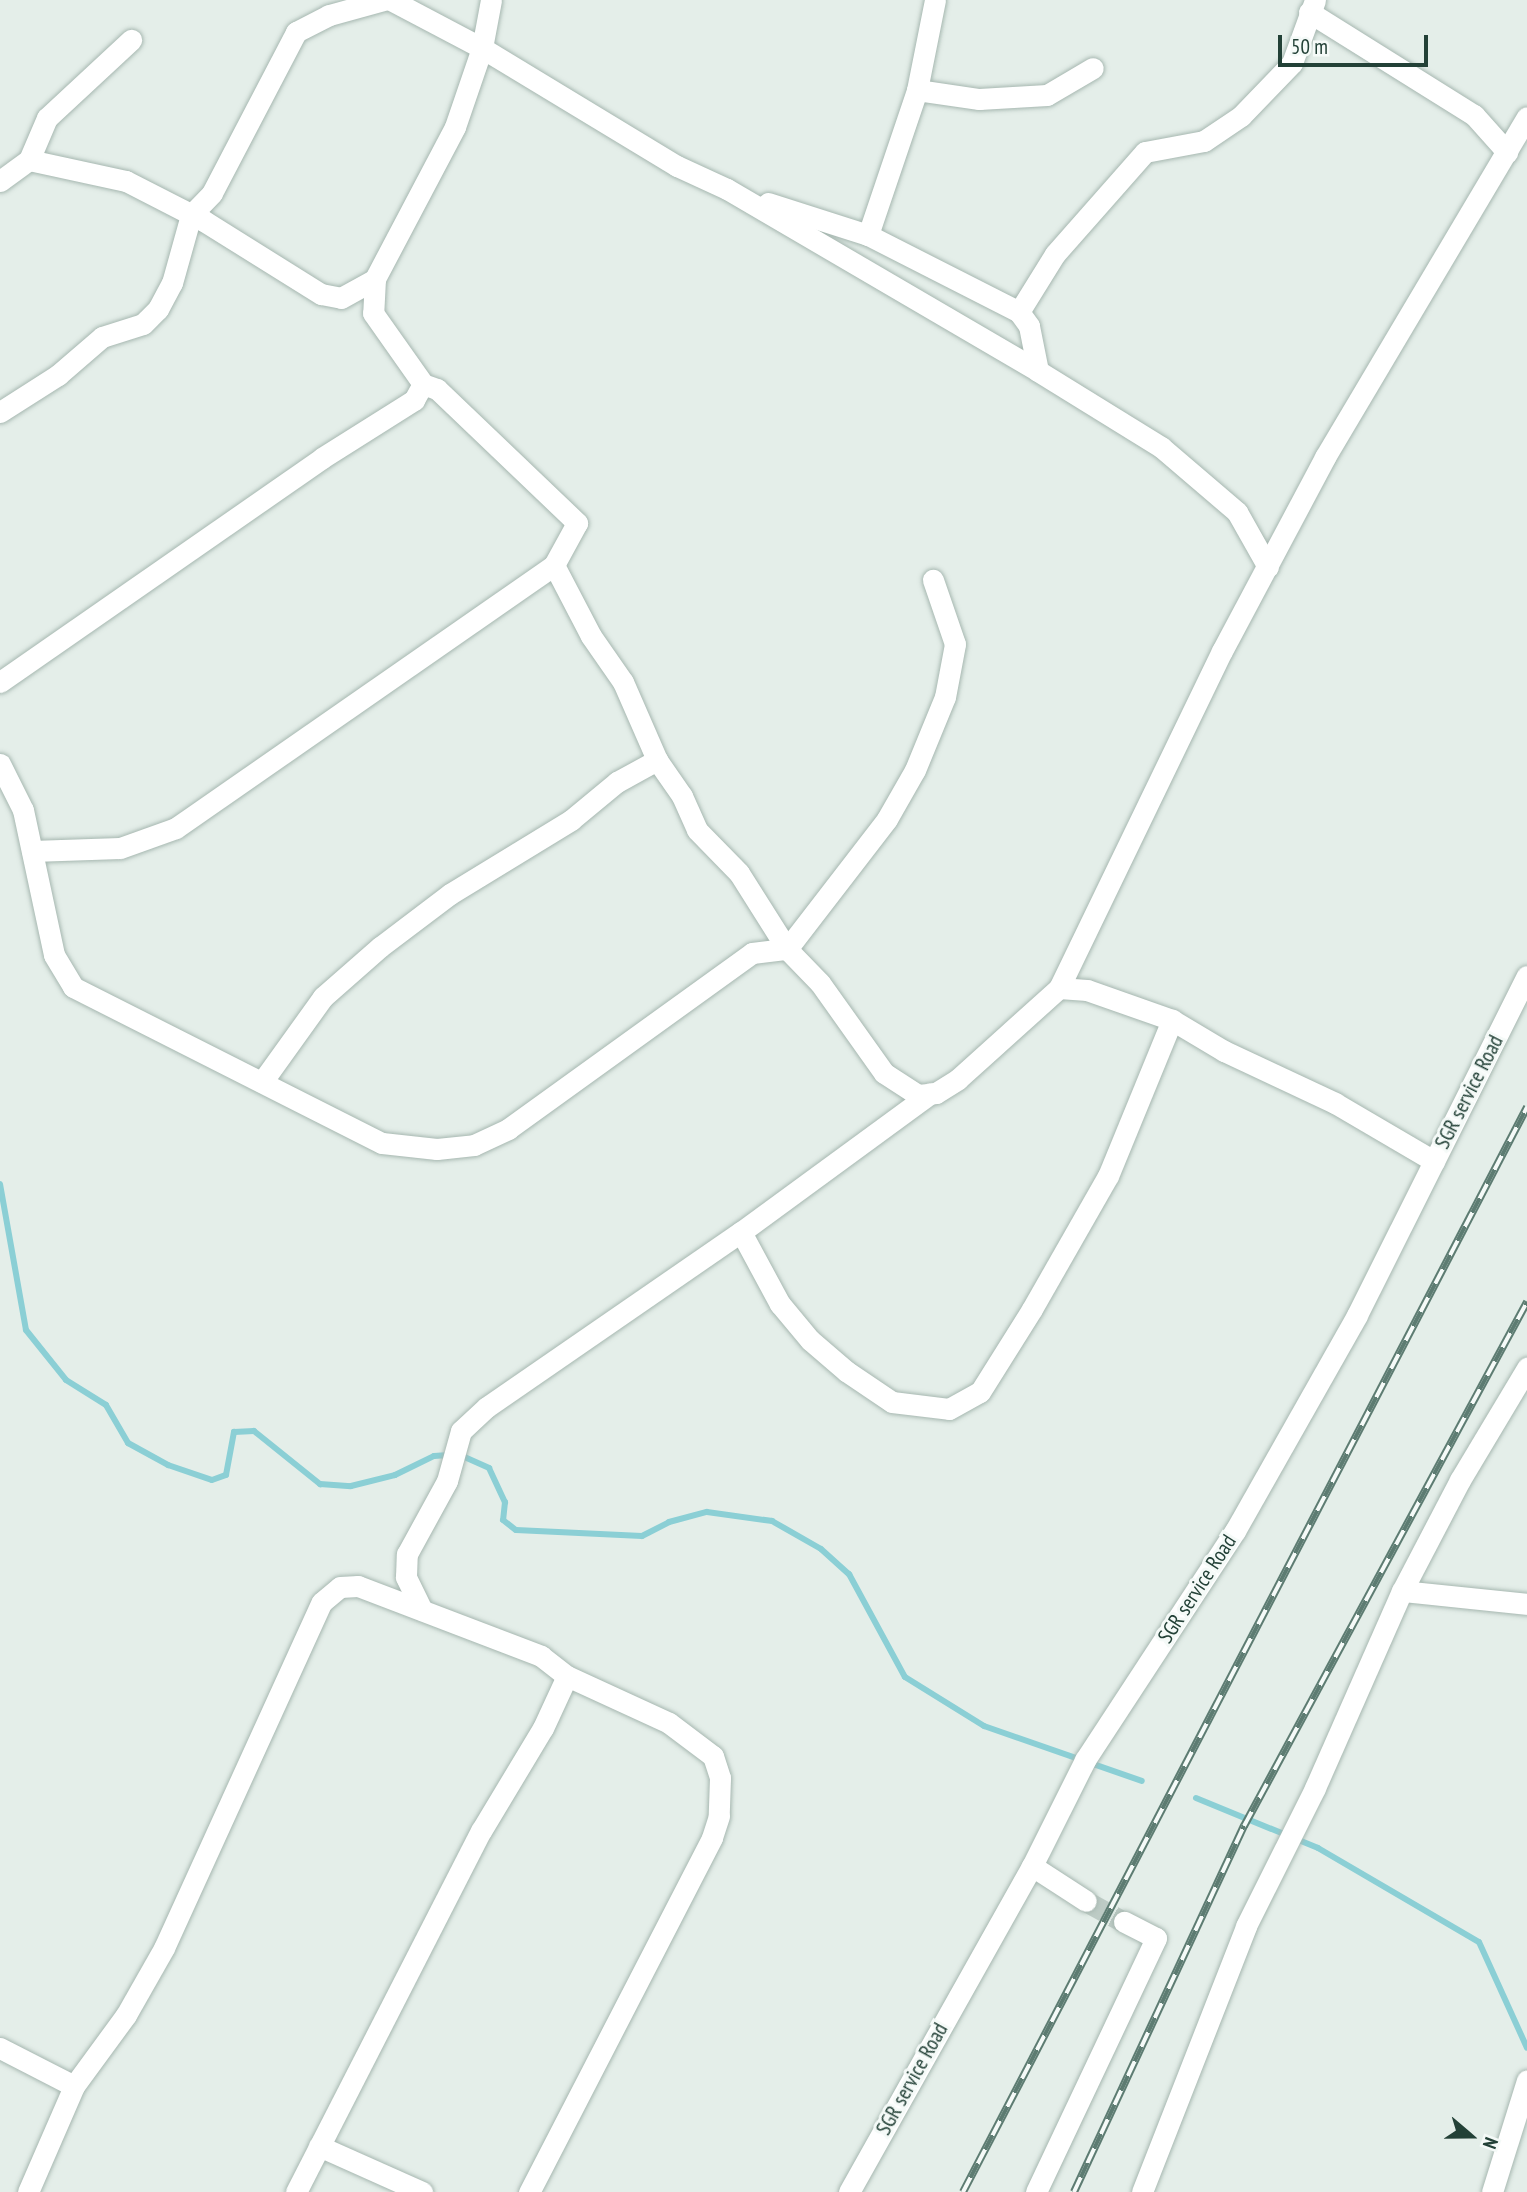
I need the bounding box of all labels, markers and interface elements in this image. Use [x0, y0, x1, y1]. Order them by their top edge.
scale bar [1282, 21, 1432, 65]
text: 50 m [1291, 33, 1328, 60]
street label: SGR service Road [1430, 1031, 1508, 1153]
street label: SGR service Road [1153, 1530, 1241, 1648]
street label: SGR service Road [871, 2019, 953, 2139]
north arrow [1436, 2101, 1506, 2171]
text: N [1478, 2134, 1504, 2152]

